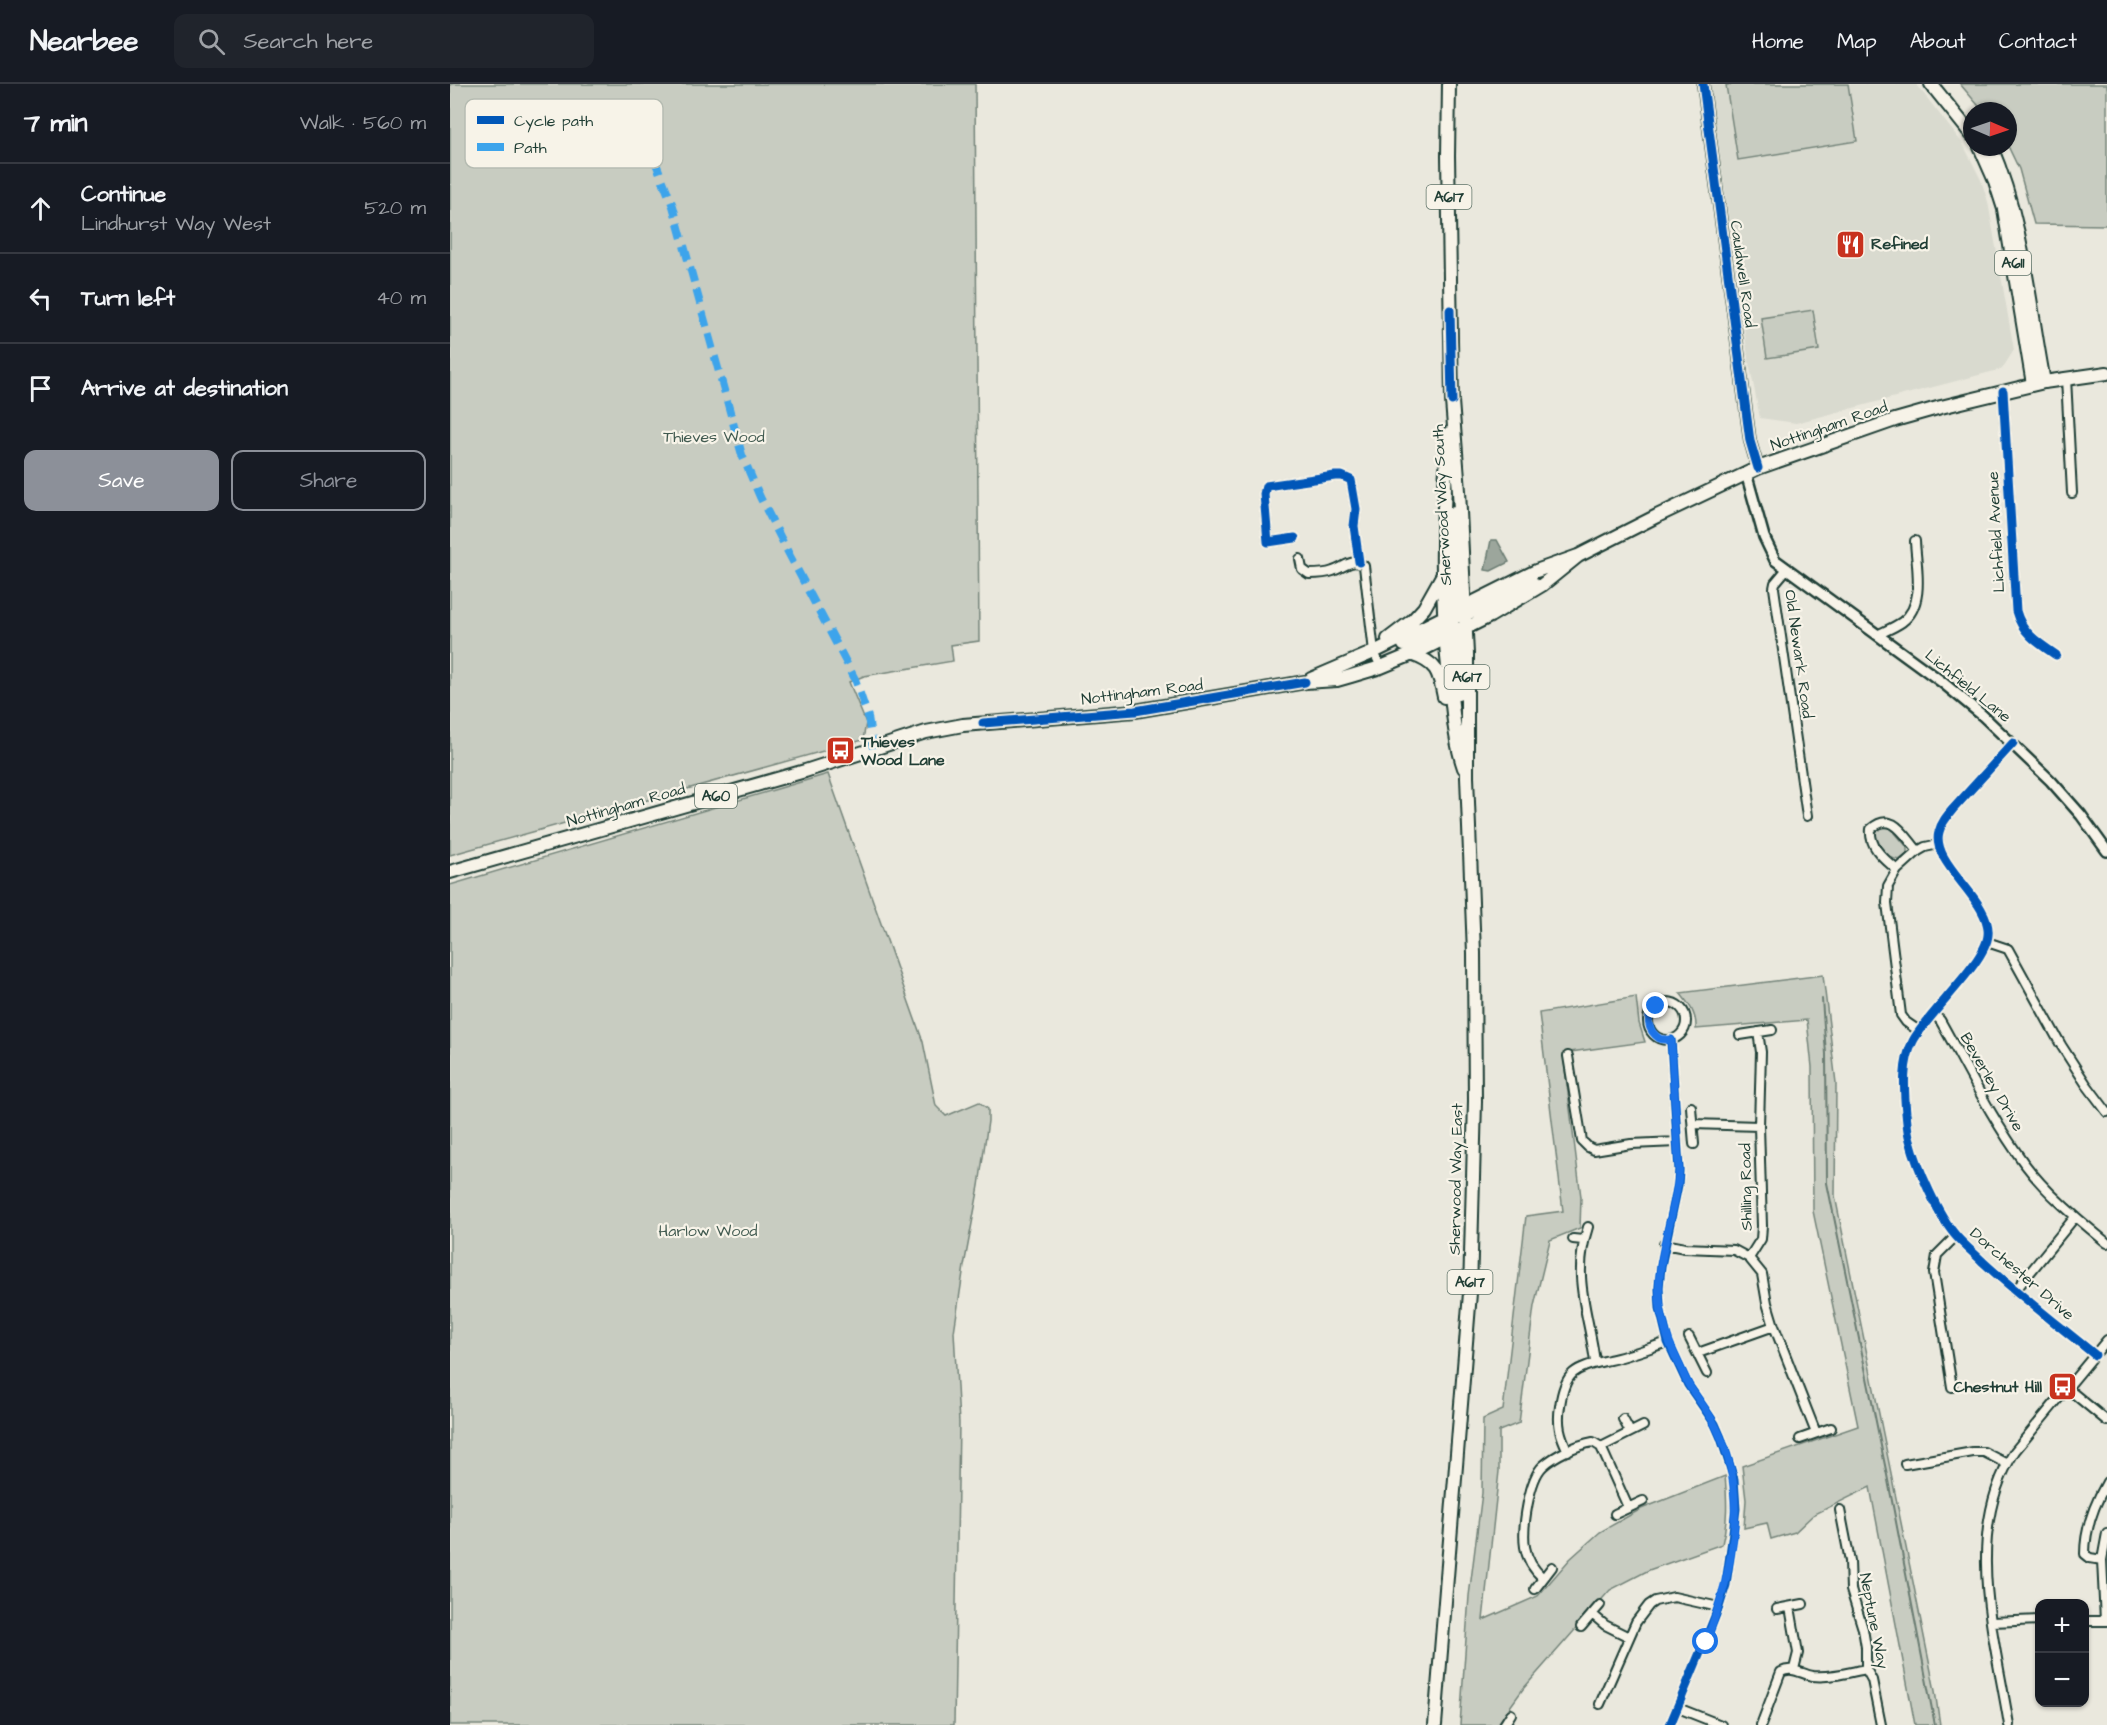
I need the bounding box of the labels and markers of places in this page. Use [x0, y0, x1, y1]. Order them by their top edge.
restaurant icon: Refined [1834, 228, 1866, 260]
place label: Refined [1871, 233, 1929, 255]
place label: Thieves Wood Lane [860, 731, 945, 771]
bus stop icon: Thieves Wood Lane [824, 735, 856, 767]
bus stop icon: Chestnut Hill [2047, 1371, 2079, 1403]
place label: Chestnut Hill [1953, 1376, 2042, 1398]

